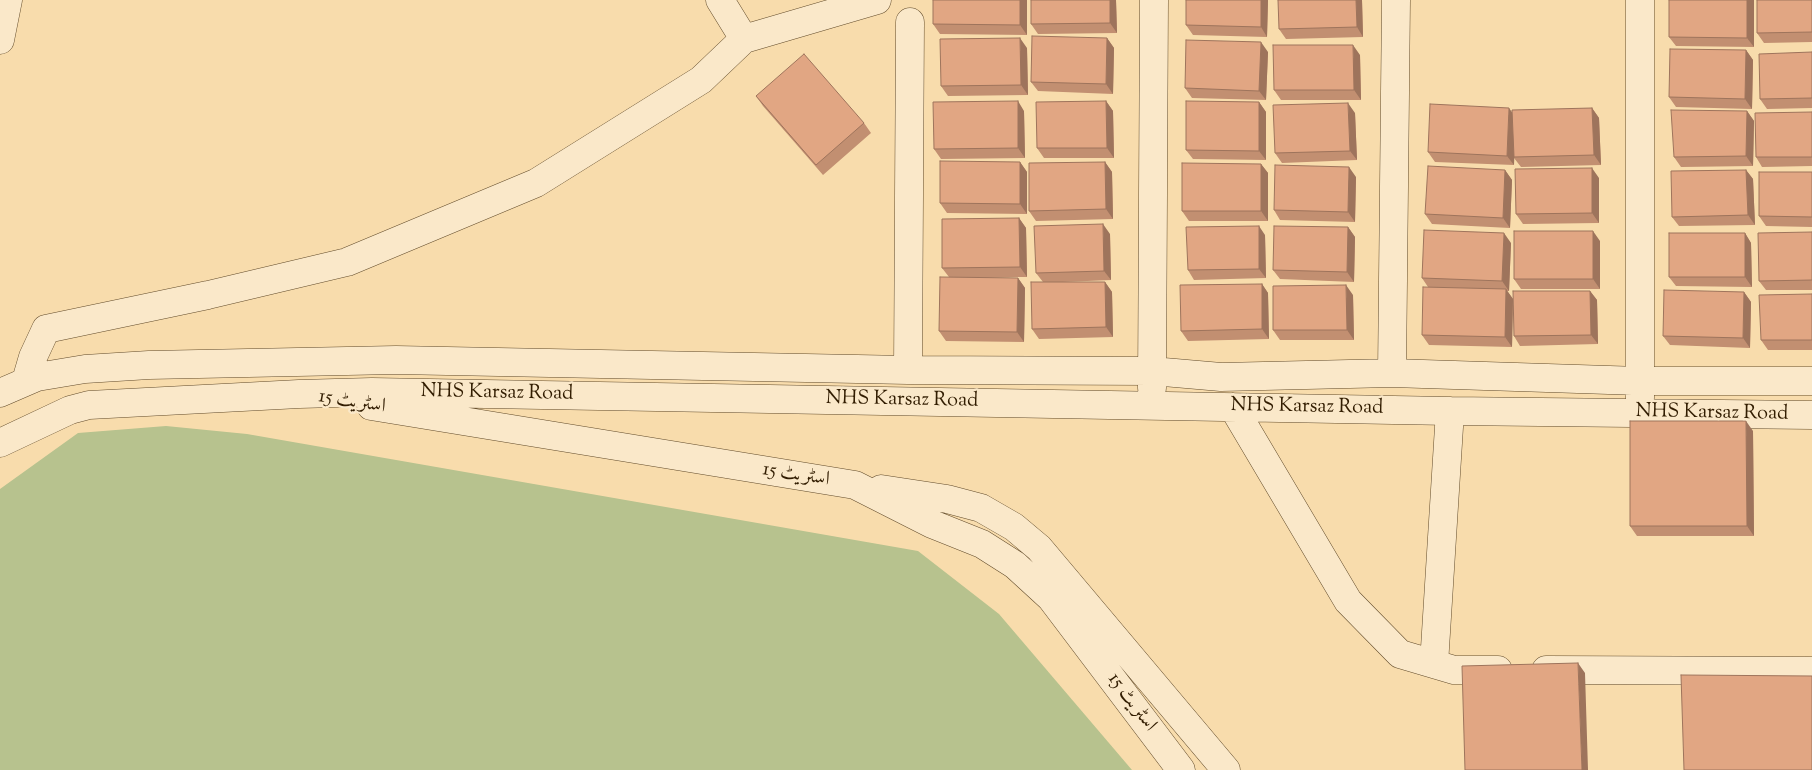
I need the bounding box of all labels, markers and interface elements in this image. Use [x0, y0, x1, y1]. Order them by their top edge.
street label: NHS Karsaz Road [420, 381, 574, 407]
street label: اسٹریٹ 15 [317, 386, 387, 420]
street label: NHS Karsaz Road [825, 388, 979, 414]
street label: NHS Karsaz Road [1230, 395, 1384, 421]
street label: NHS Karsaz Road [1635, 401, 1789, 427]
street label: اسٹریٹ 15 [761, 459, 831, 493]
street label: اسٹریٹ 15 [1101, 669, 1161, 737]

